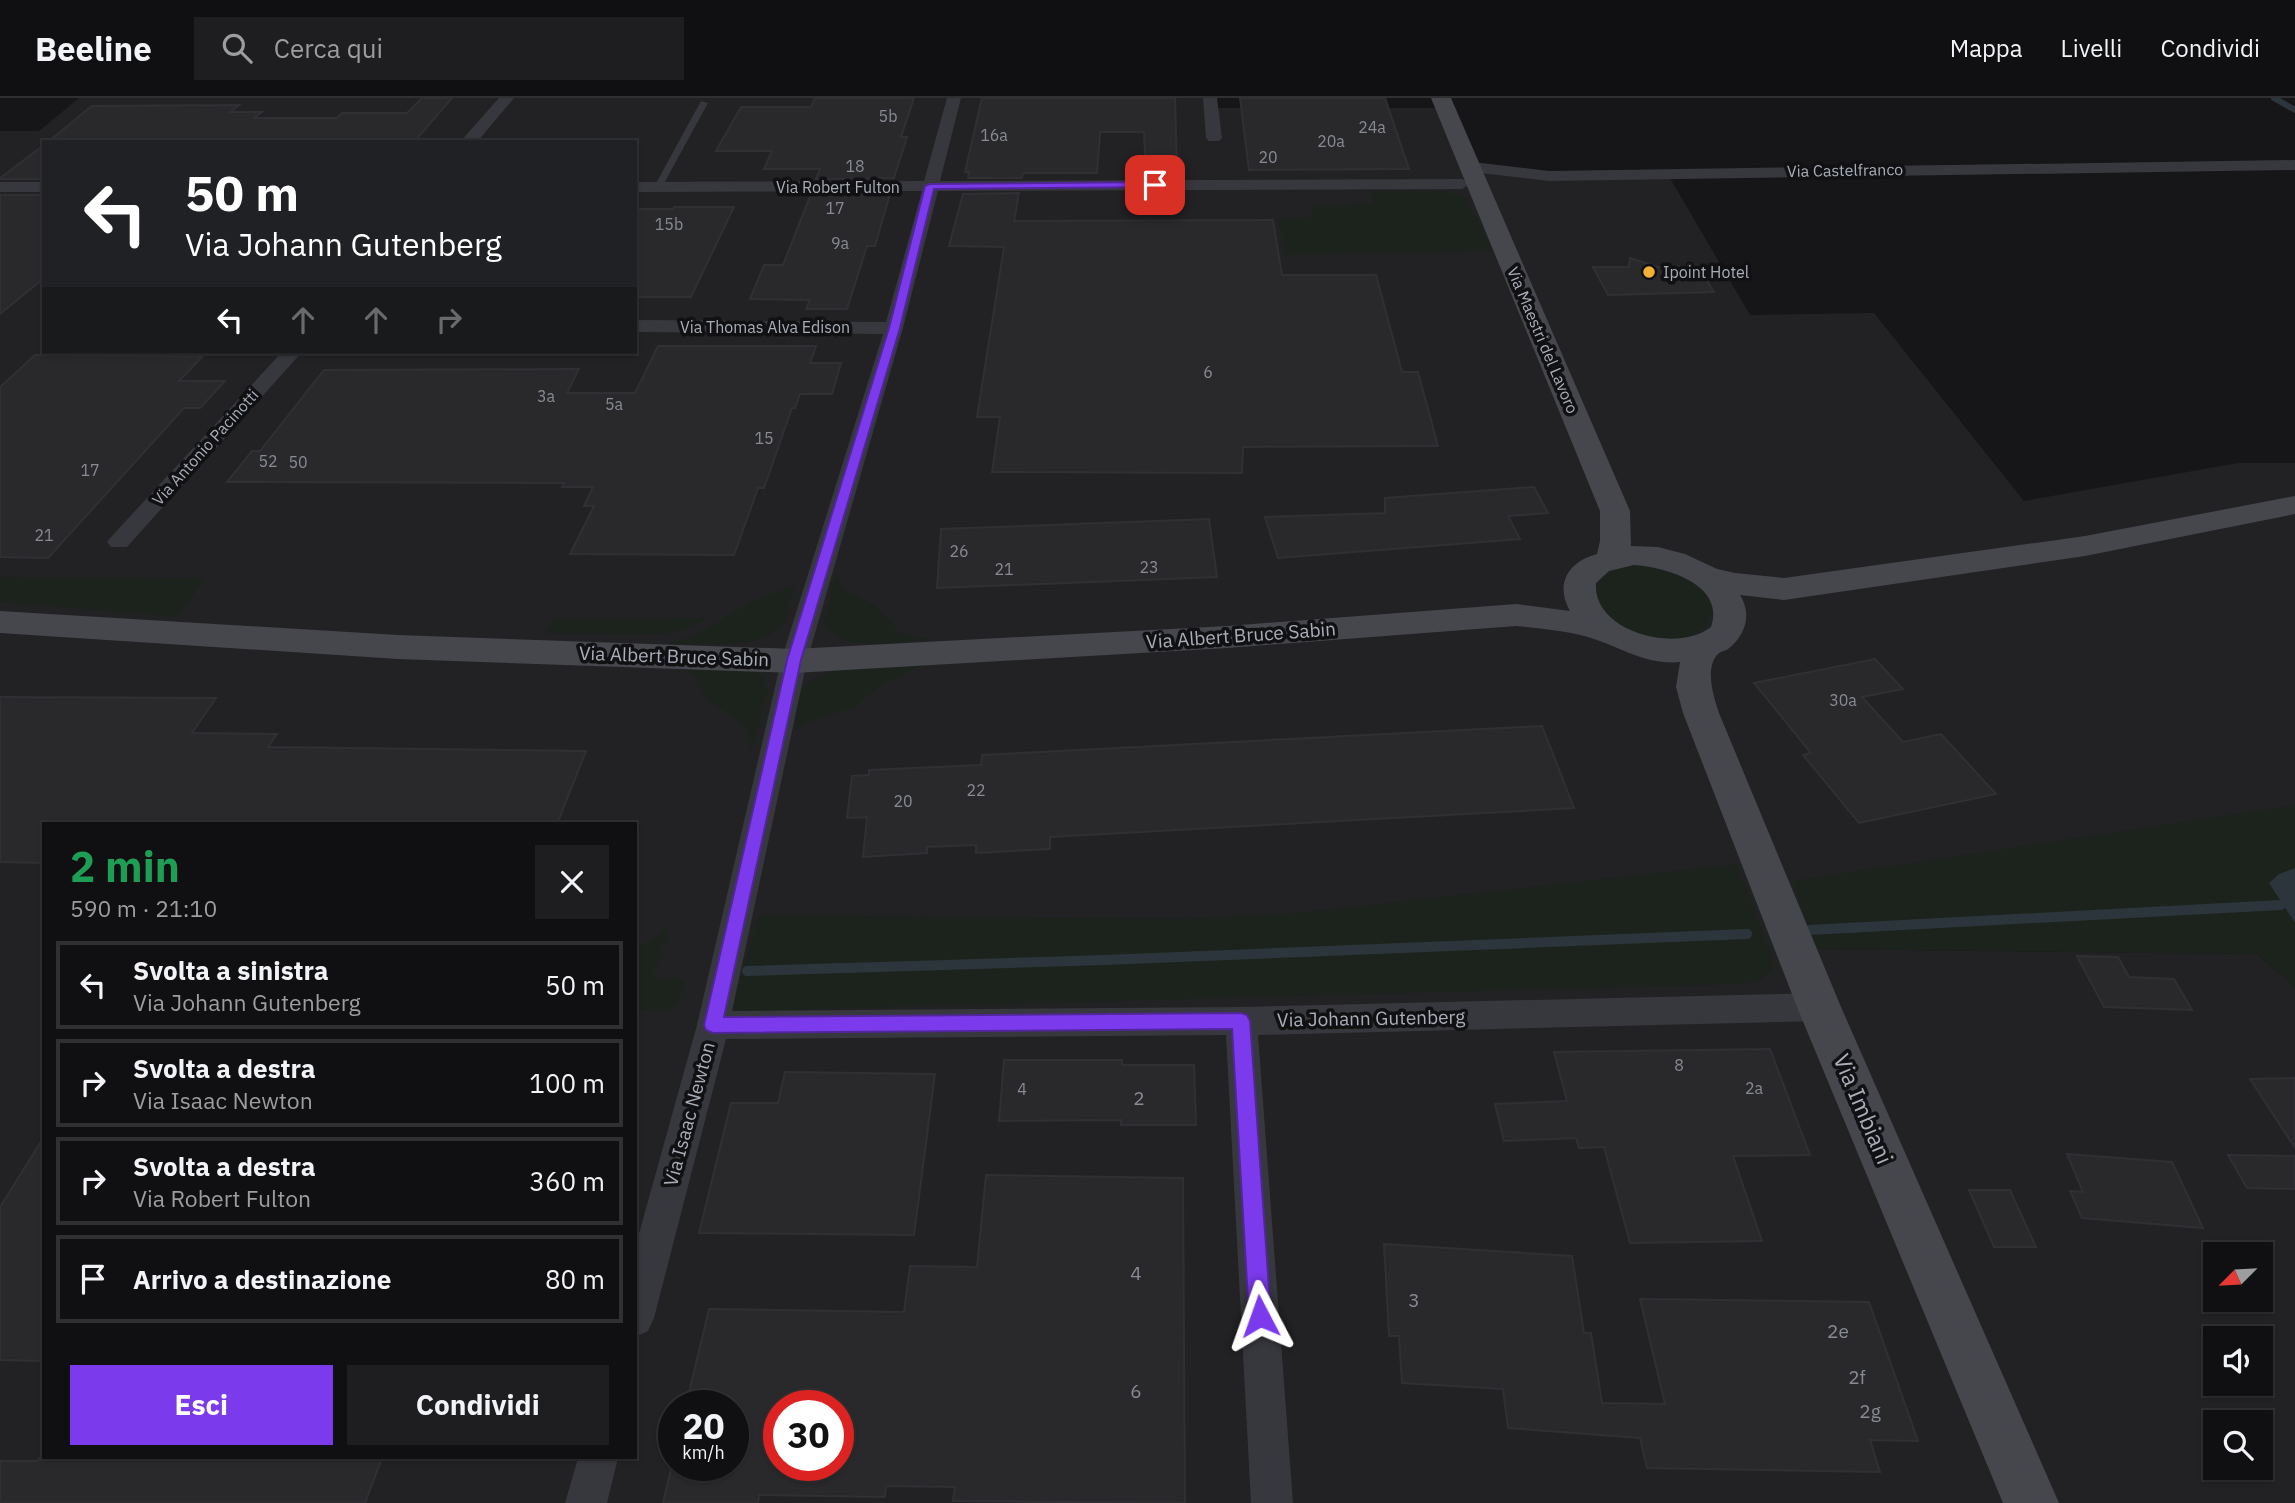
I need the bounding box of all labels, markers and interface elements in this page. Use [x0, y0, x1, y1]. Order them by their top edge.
search box [194, 17, 684, 80]
text: Beeline [35, 27, 152, 70]
icon: search [218, 29, 256, 67]
text: Cerca qui [274, 31, 383, 65]
text: Mappa [1950, 32, 2023, 64]
text: Livelli [2061, 32, 2122, 64]
text: Condividi [2160, 32, 2260, 64]
house number: 5b [879, 106, 897, 126]
house number: 24a [1358, 117, 1386, 137]
house number: 16a [980, 125, 1008, 145]
house number: 20a [1317, 131, 1345, 151]
house number: 20 [1258, 147, 1278, 167]
pin [1125, 155, 1185, 215]
house number: 18 [845, 156, 865, 176]
street label: Via Castelfranco [1787, 159, 1903, 181]
text: 50 m [185, 161, 299, 224]
icon: arrive [1136, 166, 1174, 204]
icon: left [70, 168, 161, 259]
street label: Via Robert Fulton [776, 177, 900, 197]
house number: 17 [825, 198, 845, 218]
house number: 15b [655, 214, 683, 234]
text: Via Johann Gutenberg [185, 223, 502, 265]
house number: 9a [831, 233, 850, 253]
place label: Ipoint Hotel [1663, 262, 1749, 282]
street label: Via Maestri del Lavoro [1503, 264, 1583, 416]
marker: Ipoint Hotel [1641, 264, 1657, 280]
icon: left [211, 301, 249, 339]
icon: ahead [284, 301, 322, 339]
icon: ahead [357, 301, 395, 339]
icon: right [430, 301, 468, 339]
street label: Via Thomas Alva Edison [680, 317, 850, 337]
house number: 6 [1203, 362, 1213, 382]
street label: Via Antonio Pacinotti [148, 385, 262, 509]
house number: 3a [537, 386, 556, 406]
house number: 5a [605, 394, 624, 414]
house number: 15 [754, 428, 774, 448]
house number: 52 [258, 451, 278, 471]
house number: 50 [288, 452, 308, 472]
house number: 17 [80, 460, 100, 480]
house number: 21 [34, 525, 54, 545]
house number: 26 [949, 541, 969, 561]
house number: 23 [1139, 557, 1159, 577]
house number: 21 [994, 559, 1014, 579]
street label: Via Albert Bruce Sabin [1145, 616, 1337, 654]
street label: Via Albert Bruce Sabin [579, 641, 769, 671]
house number: 30a [1829, 690, 1857, 710]
house number: 22 [966, 780, 986, 800]
house number: 20 [893, 791, 913, 811]
text: 2 min [70, 839, 180, 894]
button: close [535, 845, 609, 919]
text: 590 m · 21:10 [70, 893, 217, 923]
text: Svolta a sinistra [133, 953, 329, 987]
icon: left [74, 966, 112, 1004]
text: 50 m [545, 968, 605, 1002]
text: Via Johann Gutenberg [133, 987, 361, 1017]
street label: Via Johann Gutenberg [1277, 1004, 1465, 1032]
street label: Via Isaac Newton [658, 1039, 720, 1189]
street label: Via Imbiani [1827, 1049, 1901, 1168]
text: Svolta a destra [133, 1051, 315, 1085]
house number: 8 [1674, 1055, 1684, 1075]
icon: right [74, 1064, 112, 1102]
text: 100 m [529, 1066, 605, 1100]
house number: 2a [1745, 1078, 1764, 1098]
house number: 4 [1017, 1079, 1027, 1099]
text: Via Isaac Newton [133, 1085, 313, 1115]
house number: 2 [1133, 1086, 1145, 1110]
text: Svolta a destra [133, 1149, 315, 1183]
icon: right [74, 1162, 112, 1200]
text: 360 m [529, 1164, 605, 1198]
text: Via Robert Fulton [133, 1183, 311, 1213]
north arrow [2203, 1242, 2273, 1312]
map controls [2203, 1242, 2273, 1480]
icon: arrive [74, 1260, 112, 1298]
house number: 4 [1130, 1261, 1142, 1285]
text: Arrivo a destinazione [133, 1262, 391, 1296]
text: 80 m [545, 1262, 605, 1296]
position arrow [1223, 1279, 1297, 1353]
house number: 3 [1408, 1288, 1420, 1312]
house number: 2e [1827, 1319, 1849, 1343]
button: sound [2203, 1326, 2273, 1396]
button: Esci [70, 1365, 333, 1445]
button: Condividi [347, 1365, 609, 1445]
house number: 2f [1848, 1365, 1866, 1389]
house number: 6 [1130, 1379, 1142, 1403]
speed limit sign: 30 [763, 1390, 854, 1481]
house number: 2g [1859, 1399, 1881, 1423]
text: 20 [682, 1403, 725, 1449]
button: search [2203, 1410, 2273, 1480]
text: km/h [682, 1441, 725, 1464]

